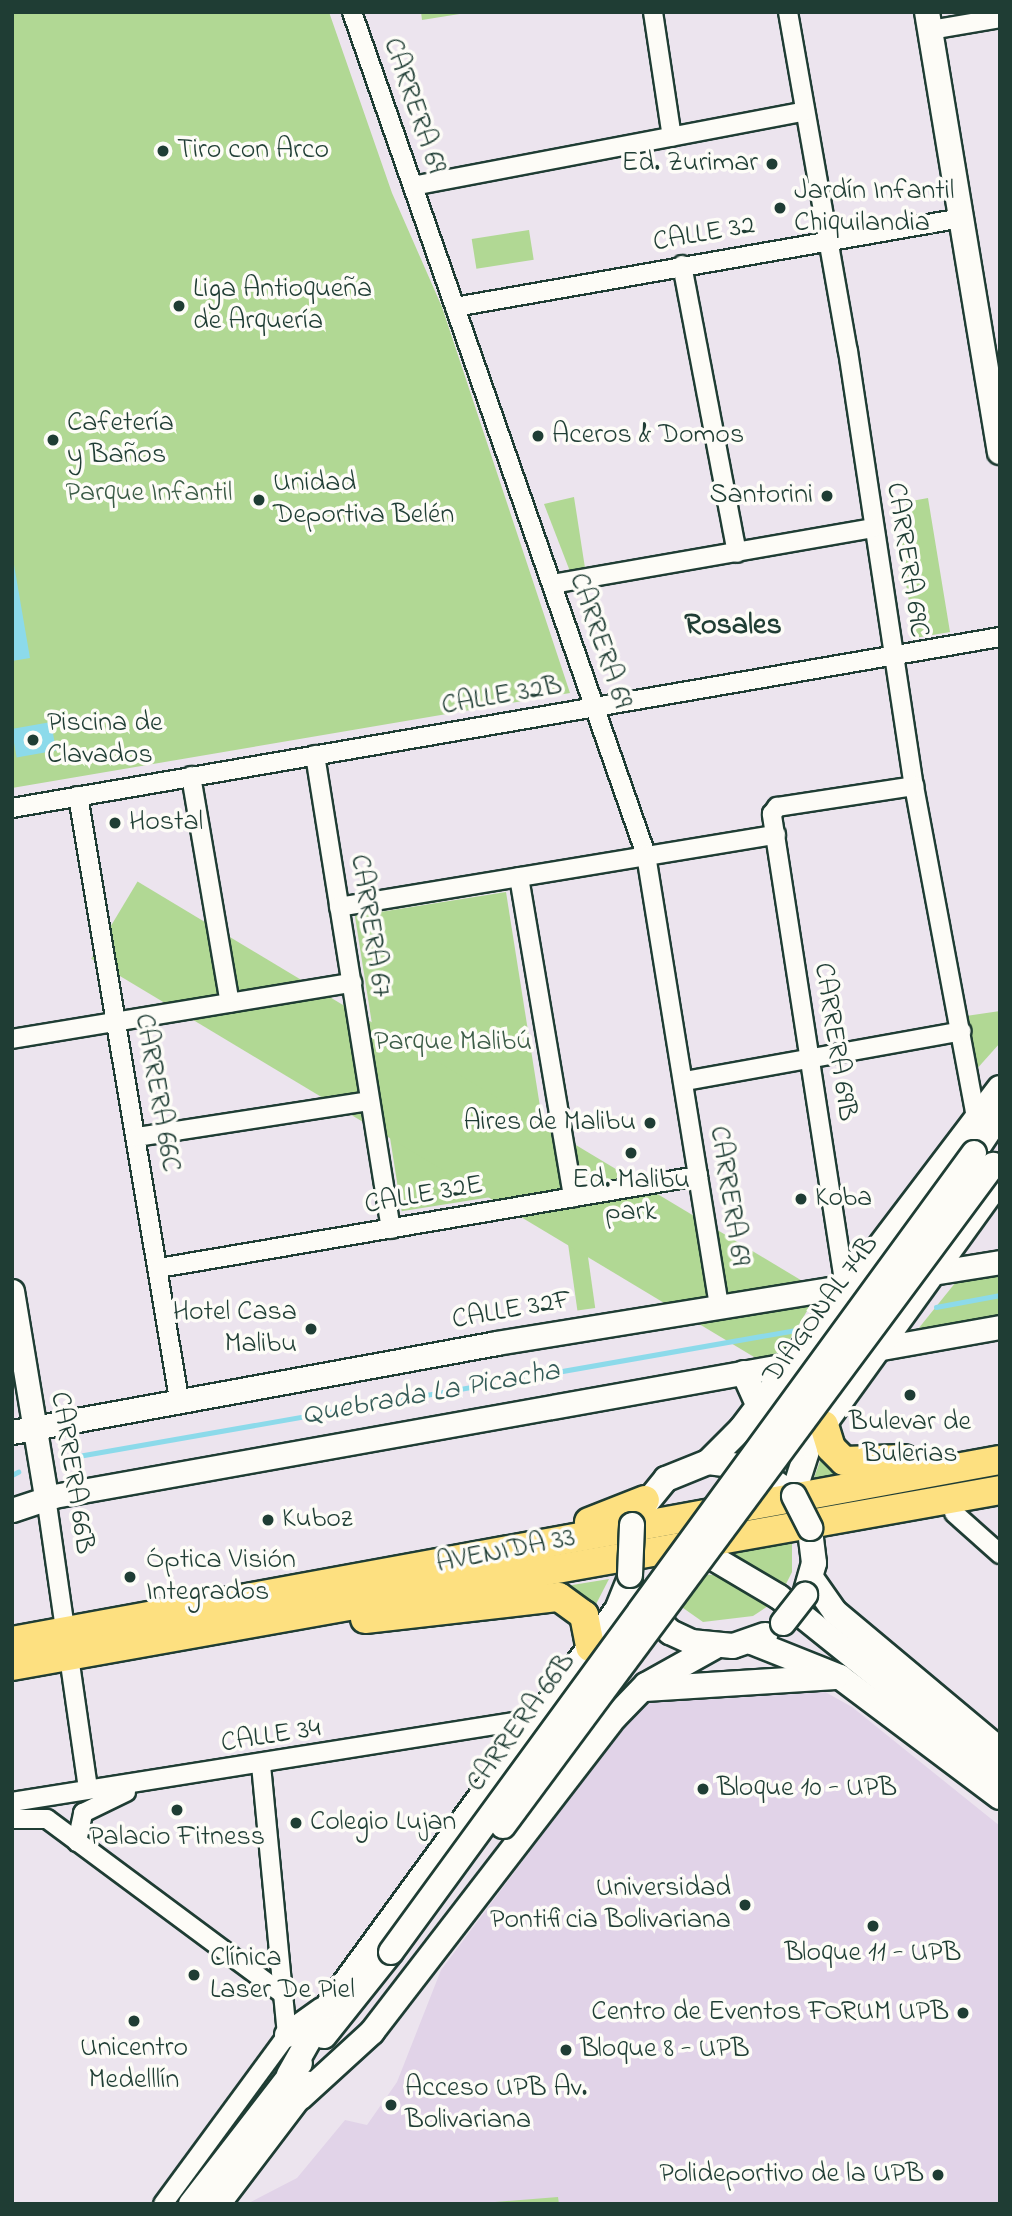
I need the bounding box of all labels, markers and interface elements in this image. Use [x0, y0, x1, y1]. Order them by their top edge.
street label: CARRERA 69 [374, 34, 452, 178]
place label: Tiro con Arco [177, 134, 329, 168]
marker: Tiro con Arco [155, 143, 171, 159]
place label: Ed. Zurimar [622, 147, 758, 181]
marker: Ed. Zurimar [764, 156, 780, 172]
place label: Jardín Infantil Chiquilandia [794, 175, 954, 241]
marker: Jardín Infantil Chiquilandia [772, 200, 788, 216]
street label: CALLE 32 [650, 210, 758, 260]
place label: Liga Antioqueña de Arquería [193, 273, 372, 339]
marker: Liga Antioqueña de Arquería [171, 298, 187, 314]
place label: Cafetería y Baños [67, 407, 174, 473]
place label: Aceros & Domos [552, 419, 744, 453]
marker: Aceros & Domos [530, 428, 546, 444]
marker: Cafetería y Baños [45, 432, 61, 448]
place label: Unidad Deportiva Belén [273, 467, 454, 533]
park label: Parque Infantil [66, 477, 232, 511]
place label: Santorini [710, 479, 813, 513]
street label: CARRERA 69C [877, 480, 935, 640]
marker: Santorini [819, 488, 835, 504]
marker: Unidad Deportiva Belén [251, 492, 267, 508]
street label: CARRERA 69 [560, 569, 638, 713]
district label: Rosales [684, 608, 782, 644]
street label: CALLE 32B [439, 670, 565, 724]
place label: Piscina de Clavados [47, 707, 162, 773]
marker: Piscina de Clavados [25, 732, 41, 748]
place label: Hostal [129, 806, 203, 840]
marker: Hostal [107, 815, 123, 831]
street label: CARRERA 67 [341, 852, 397, 1000]
street label: CARRERA 69B [805, 960, 863, 1124]
street label: CARRERA 66C [126, 1011, 186, 1175]
park label: Parque Malibú [374, 1026, 532, 1060]
place label: Aires de Malibu [463, 1106, 636, 1140]
marker: Aires de Malibu [642, 1115, 658, 1131]
street label: CARRERA 69 [700, 1124, 756, 1268]
marker: Ed. Malibu park [623, 1145, 639, 1161]
place label: Ed. Malibu park [572, 1164, 690, 1230]
street label: CALLE 32E [362, 1169, 486, 1223]
place label: Koba [815, 1182, 872, 1216]
marker: Koba [793, 1191, 809, 1207]
street label: DIAGONAL 74B [757, 1229, 887, 1391]
street label: CALLE 32F [450, 1284, 574, 1338]
place label: Hotel Casa Malibu [173, 1296, 297, 1362]
marker: Hotel Casa Malibu [303, 1321, 319, 1337]
water label: Quebrada La Picacha [299, 1354, 563, 1434]
marker: Bulevar de Bulerias [902, 1387, 918, 1403]
street label: CARRERA 66B [42, 1389, 100, 1557]
place label: Bulevar de Bulerias [849, 1406, 971, 1472]
place label: Kuboz [282, 1503, 353, 1537]
marker: Kuboz [260, 1512, 276, 1528]
street label: AVENIDA 33 [434, 1522, 578, 1582]
place label: Óptica Visión Integrados [146, 1544, 296, 1610]
marker: Óptica Visión Integrados [120, 1567, 140, 1587]
street label: CARRERA 66B [460, 1647, 584, 1799]
street label: CALLE 34 [219, 1713, 323, 1761]
place label: Bloque 10 - UPB [717, 1772, 897, 1806]
marker: Bloque 10 - UPB [695, 1781, 711, 1797]
marker: Palacio Fitness [169, 1802, 185, 1818]
place label: Colegio Lujan [310, 1806, 456, 1840]
marker: Colegio Lujan [288, 1815, 304, 1831]
place label: Palacio Fitness [89, 1821, 265, 1855]
place label: Universidad Pontificia Bolivariana [490, 1872, 731, 1938]
marker: Universidad Pontificia Bolivariana [737, 1897, 753, 1913]
marker: Bloque 11 - UPB [865, 1918, 881, 1934]
place label: Bloque 11 - UPB [785, 1937, 961, 1971]
place label: Clínica Laser De Piel [210, 1942, 355, 2008]
marker: Clínica Laser De Piel [184, 1965, 204, 1985]
place label: Centro de Eventos FORUM UPB [591, 1996, 949, 2030]
marker: Centro de Eventos FORUM UPB [955, 2005, 971, 2021]
marker: Unicentro Medelllín [126, 2013, 142, 2029]
place label: Unicentro Medelllín [80, 2032, 188, 2098]
place label: Bloque 8 - UPB [580, 2033, 750, 2067]
marker: Bloque 8 - UPB [558, 2042, 574, 2058]
place label: Acceso UPB Av. Bolivariana [405, 2072, 587, 2138]
marker: Acceso UPB Av. Bolivariana [383, 2097, 399, 2113]
place label: Polideportivo de la UPB [659, 2158, 924, 2192]
marker: Polideportivo de la UPB [930, 2167, 946, 2183]

